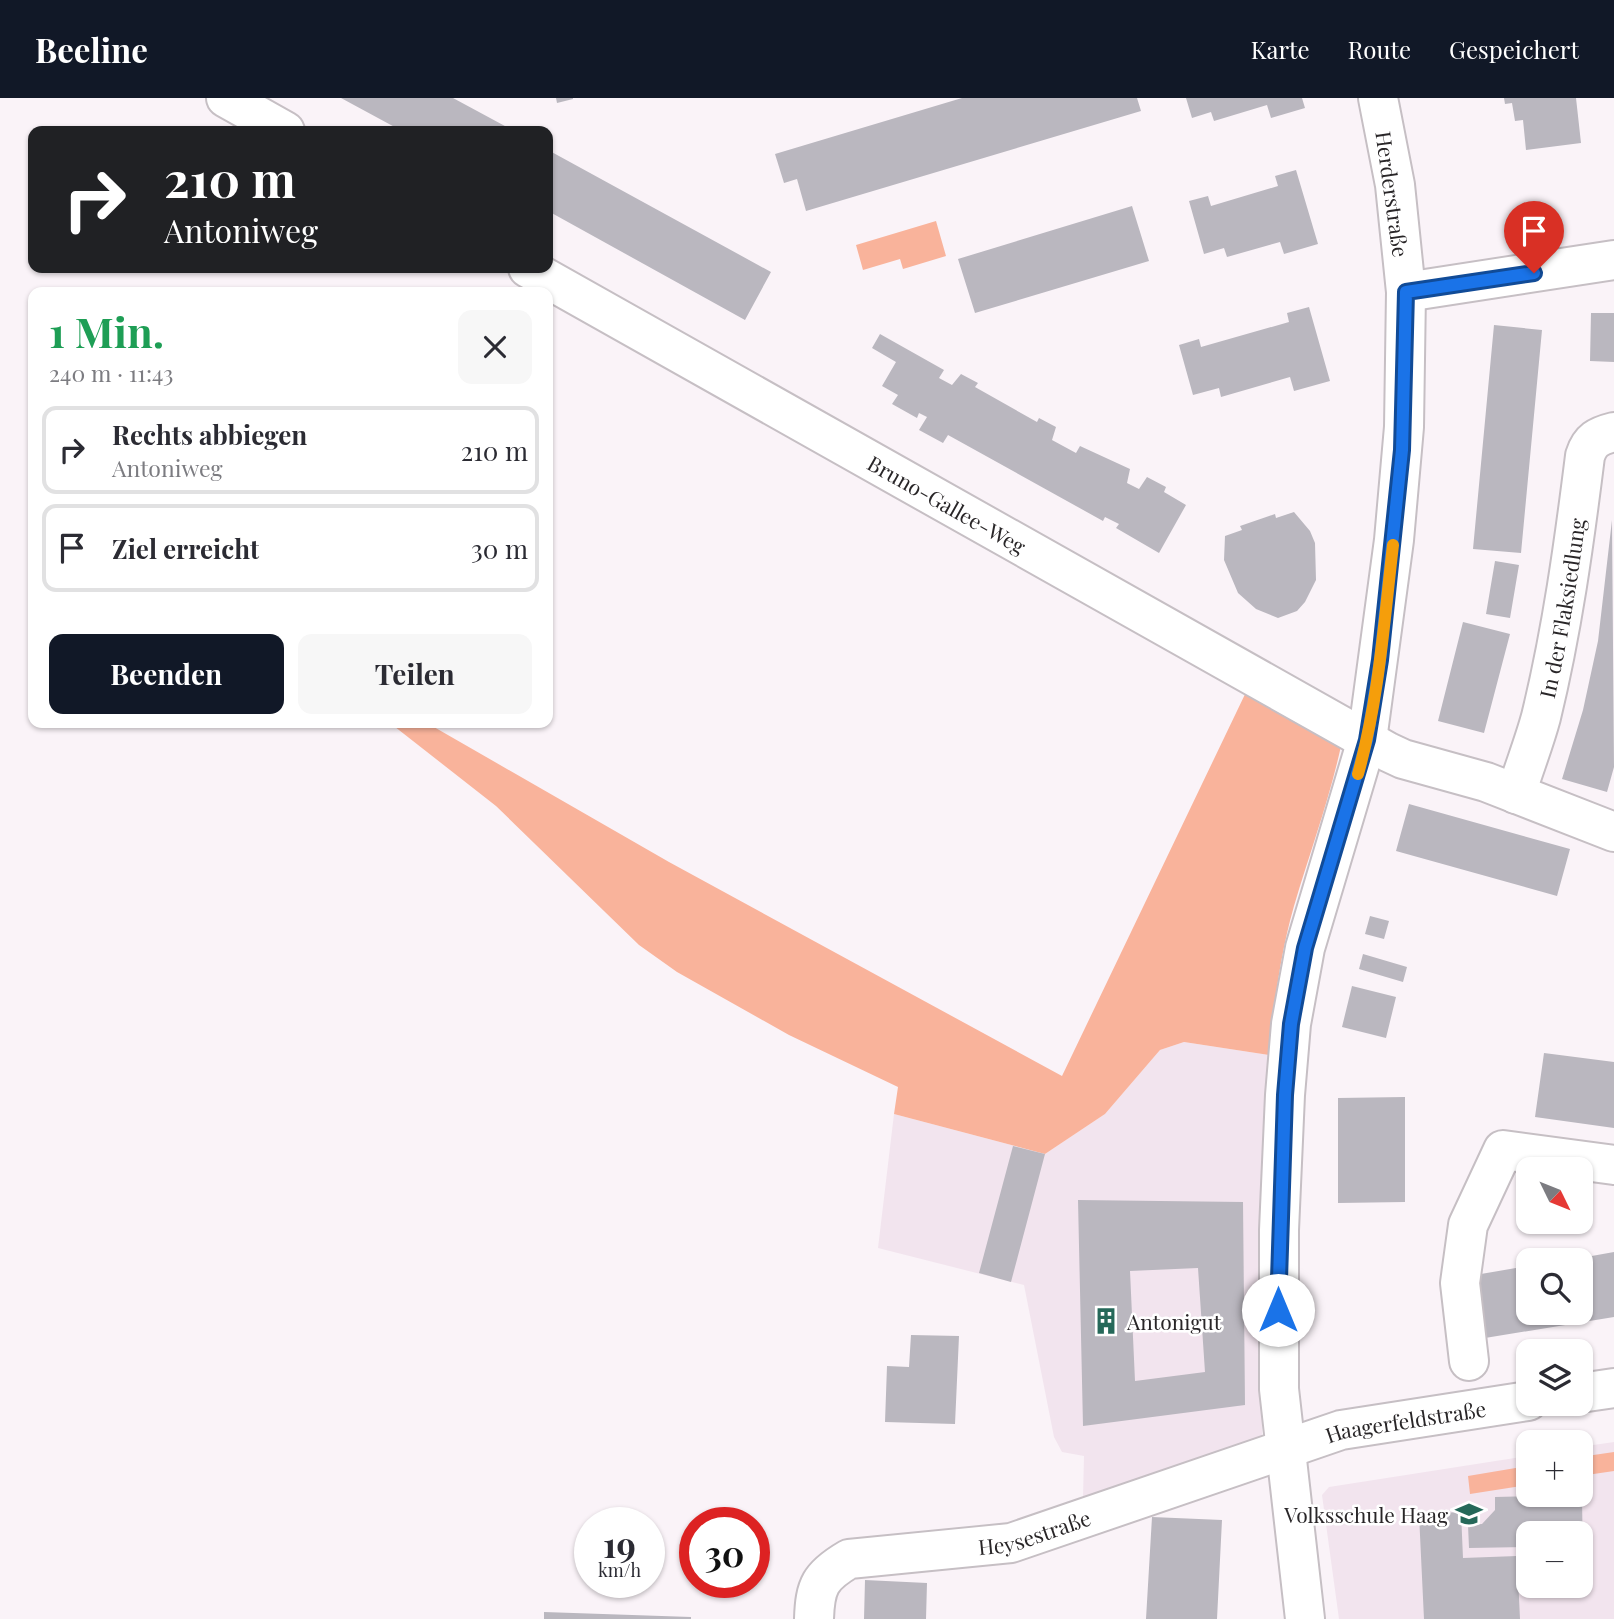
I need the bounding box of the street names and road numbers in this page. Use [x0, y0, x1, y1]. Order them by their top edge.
street label: Herderstraße [1370, 129, 1416, 259]
street label: Bruno-Gallee-Weg [863, 448, 1031, 560]
street label: In der Flaksiedlung [1532, 516, 1591, 700]
street label: Haagerfeldstraße [1321, 1394, 1488, 1448]
street label: Heysestraße [977, 1503, 1094, 1560]

